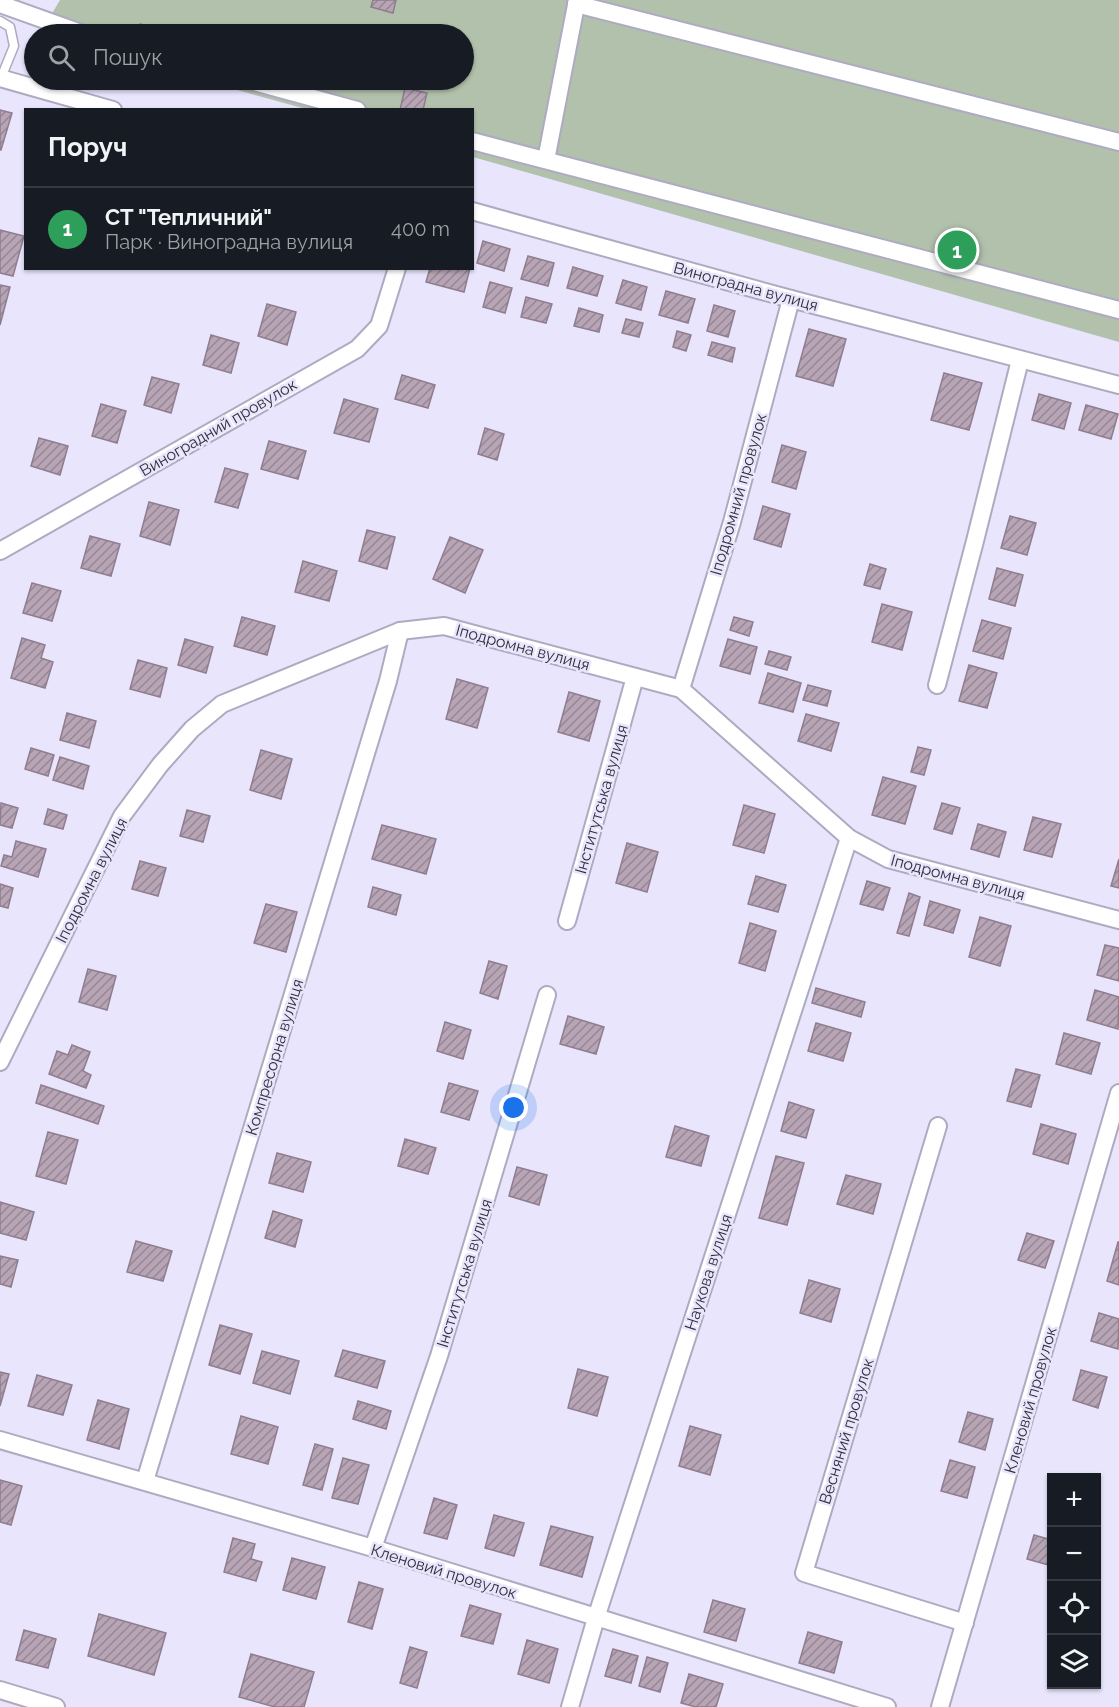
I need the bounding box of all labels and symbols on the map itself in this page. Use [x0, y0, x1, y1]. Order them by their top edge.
pin: 1 [938, 228, 976, 272]
street label: Виноградна вулиця [672, 258, 820, 315]
street label: Виноградний провулок [136, 375, 300, 480]
street label: Іподромний провулок [706, 411, 771, 577]
street label: Іподромна вулиця [454, 620, 592, 675]
street label: Інститутська вулиця [571, 722, 632, 876]
street label: Іподромна вулиця [52, 814, 131, 946]
street label: Іподромна вулиця [889, 850, 1027, 905]
street label: Компресорна вулиця [242, 977, 307, 1138]
your location [499, 1093, 528, 1122]
street label: Інститутська вулиця [433, 1197, 496, 1350]
street label: Наукова вулиця [681, 1212, 736, 1333]
street label: Кленовий провулок [1000, 1325, 1061, 1476]
street label: Весняний провулок [815, 1356, 878, 1506]
street label: Кленовий провулок [368, 1540, 519, 1603]

